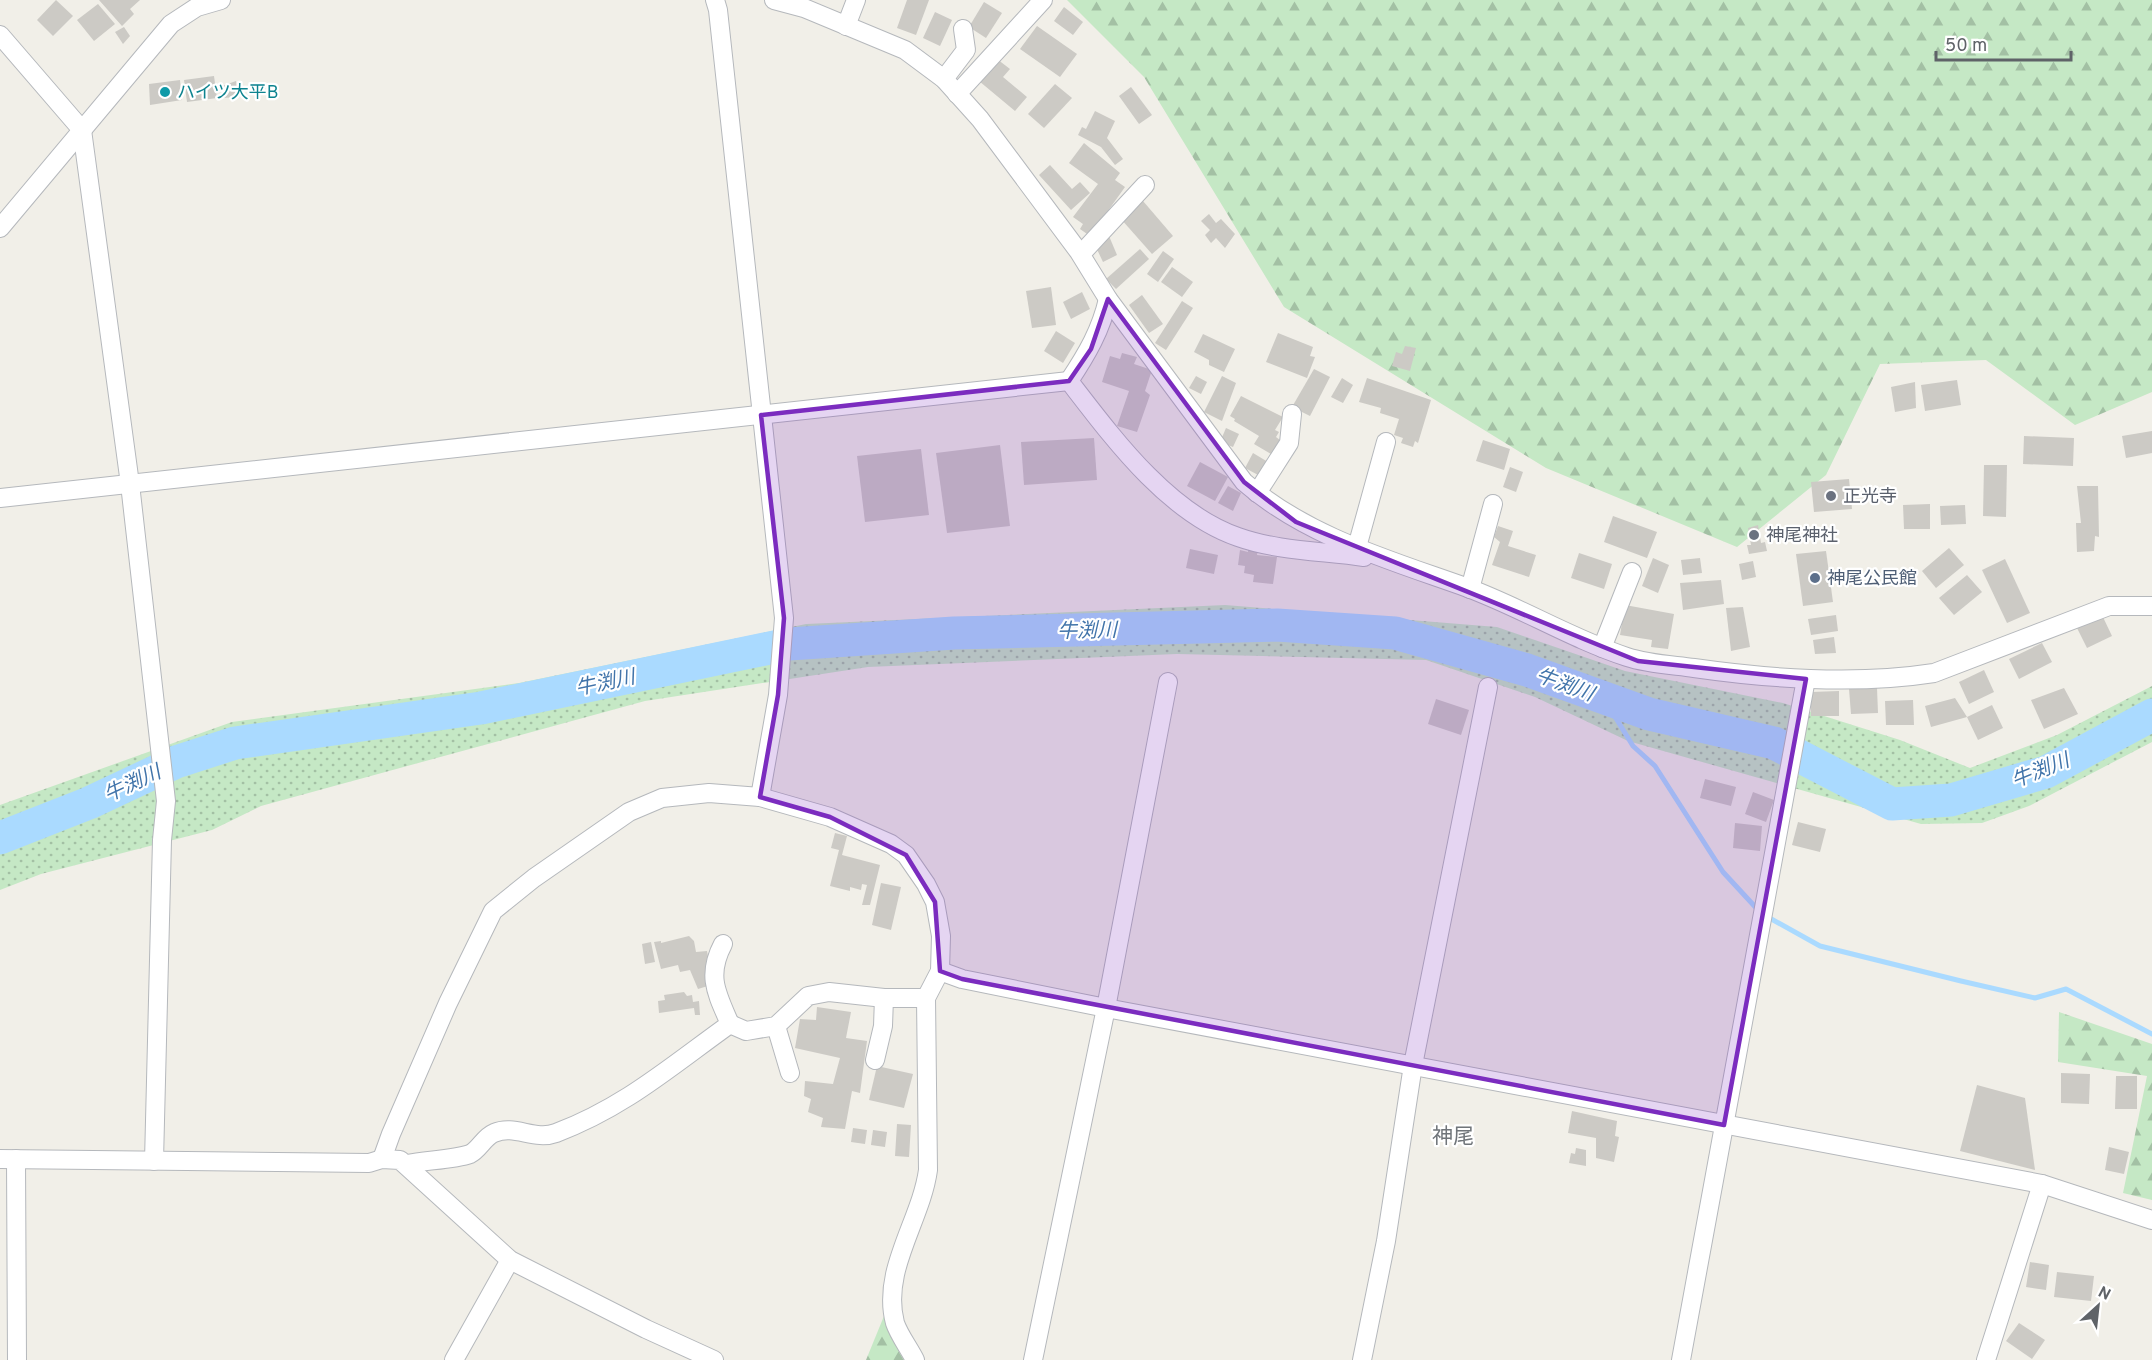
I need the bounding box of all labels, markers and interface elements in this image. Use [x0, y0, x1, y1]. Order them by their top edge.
scale bar [1936, 24, 2071, 62]
text: 50 m [1945, 35, 1987, 58]
place label: ハイツ大平B [177, 82, 278, 105]
marker: ハイツ大平B [158, 85, 172, 99]
place label: 正光寺 [1843, 486, 1897, 509]
marker: 正光寺 [1824, 489, 1838, 503]
place label: 神尾神社 [1766, 525, 1838, 548]
marker: 神尾神社 [1747, 528, 1761, 542]
place label: 神尾公民館 [1827, 568, 1917, 591]
marker: 神尾公民館 [1808, 571, 1822, 585]
water label: 牛渕川 [1057, 618, 1119, 646]
water label: 牛渕川 [1532, 663, 1599, 709]
water label: 牛渕川 [573, 665, 639, 703]
water label: 牛渕川 [2008, 748, 2075, 795]
water label: 牛渕川 [100, 760, 167, 809]
district label: 神尾 [1432, 1124, 1474, 1151]
north arrow [2068, 1276, 2128, 1336]
text: N [2094, 1283, 2114, 1306]

